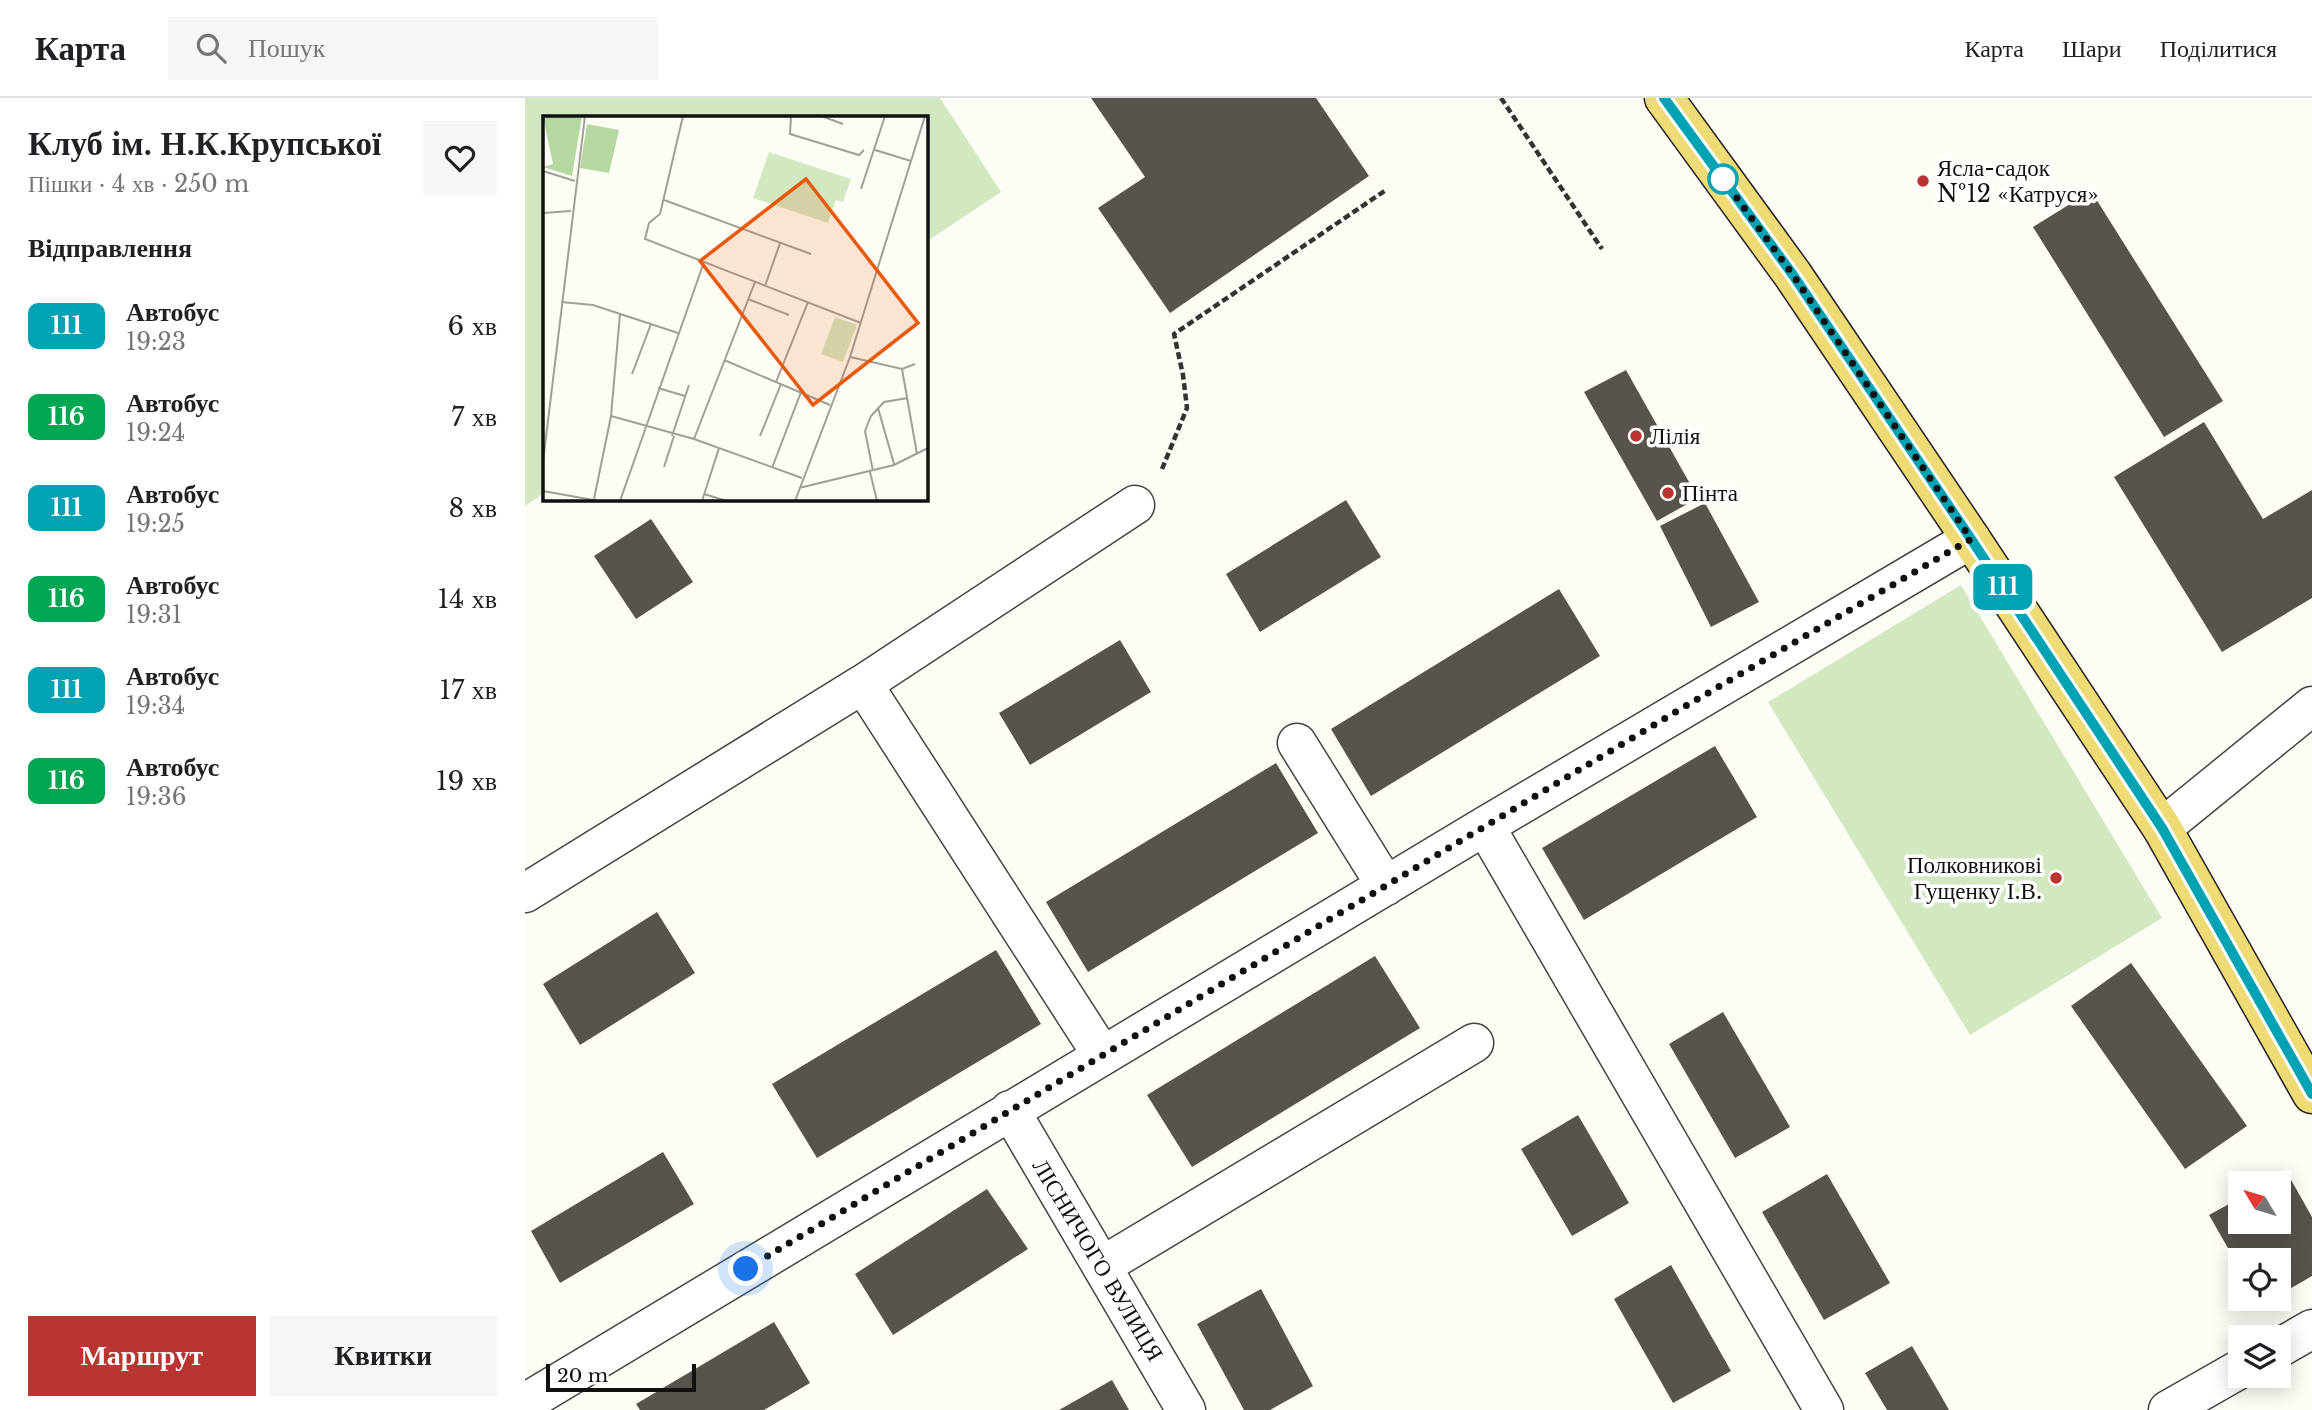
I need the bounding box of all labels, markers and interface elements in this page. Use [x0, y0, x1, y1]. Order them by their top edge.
search box [168, 17, 658, 80]
text: Карта [35, 28, 126, 69]
icon: search [192, 29, 230, 67]
text: Пошук [248, 32, 325, 64]
text: Карта [1964, 34, 2024, 63]
text: Шари [2062, 34, 2122, 63]
text: Поділитися [2160, 34, 2277, 63]
inset map [543, 116, 927, 500]
button: heart [423, 121, 497, 195]
text: Клуб ім. Н.К.Крупської [28, 123, 381, 164]
place label: Ясла-садок №12 «Катруся» [1937, 154, 2099, 208]
unlabelled marker [1708, 164, 1738, 194]
text: Пішки · 4 хв · 250 m [28, 170, 249, 198]
marker: Ясла-садок №12 «Катруся» [1915, 173, 1931, 189]
text: Відправлення [28, 232, 192, 264]
text: Автобус [126, 296, 219, 328]
text: 6 хв [448, 310, 497, 342]
text: 111 [51, 311, 82, 340]
text: 19:23 [126, 328, 186, 356]
text: Автобус [126, 387, 219, 419]
text: 7 хв [451, 401, 497, 433]
text: 116 [48, 402, 85, 431]
text: 19:24 [126, 419, 185, 447]
place label: Лілія [1650, 422, 1701, 450]
marker: Лілія [1628, 428, 1644, 444]
text: Автобус [126, 478, 219, 510]
place label: Пінта [1682, 479, 1738, 507]
marker: Пінта [1660, 485, 1676, 501]
text: 8 хв [449, 492, 497, 524]
text: 111 [51, 493, 82, 522]
text: 19:25 [126, 510, 185, 538]
line badge: 111 [1963, 564, 2043, 610]
text: Автобус [126, 569, 219, 601]
text: 111 [1987, 572, 2019, 601]
text: 14 хв [437, 583, 497, 615]
text: 116 [48, 584, 85, 613]
text: 19:31 [126, 601, 182, 629]
text: Автобус [126, 660, 219, 692]
text: 17 хв [440, 674, 497, 706]
text: 111 [51, 675, 82, 704]
text: 19:34 [126, 692, 185, 720]
text: Автобус [126, 751, 219, 783]
text: 19 хв [436, 765, 497, 797]
text: 116 [48, 766, 85, 795]
text: 19:36 [126, 783, 187, 811]
place label: Полковникові Гущенку І.В. [1907, 851, 2042, 905]
marker: Полковникові Гущенку І.В. [2048, 870, 2064, 886]
street label: ЛІСНИЧОГО ВУЛИЦЯ [1027, 1154, 1169, 1366]
north arrow [2228, 1171, 2291, 1234]
map controls [2228, 1171, 2291, 1388]
button: locate [2228, 1248, 2291, 1311]
your location [728, 1251, 763, 1286]
button: Маршрут [28, 1316, 256, 1396]
button: Квитки [270, 1316, 497, 1396]
button: layers [2228, 1325, 2291, 1388]
scale bar [546, 1361, 697, 1393]
text: 20 m [557, 1364, 608, 1387]

